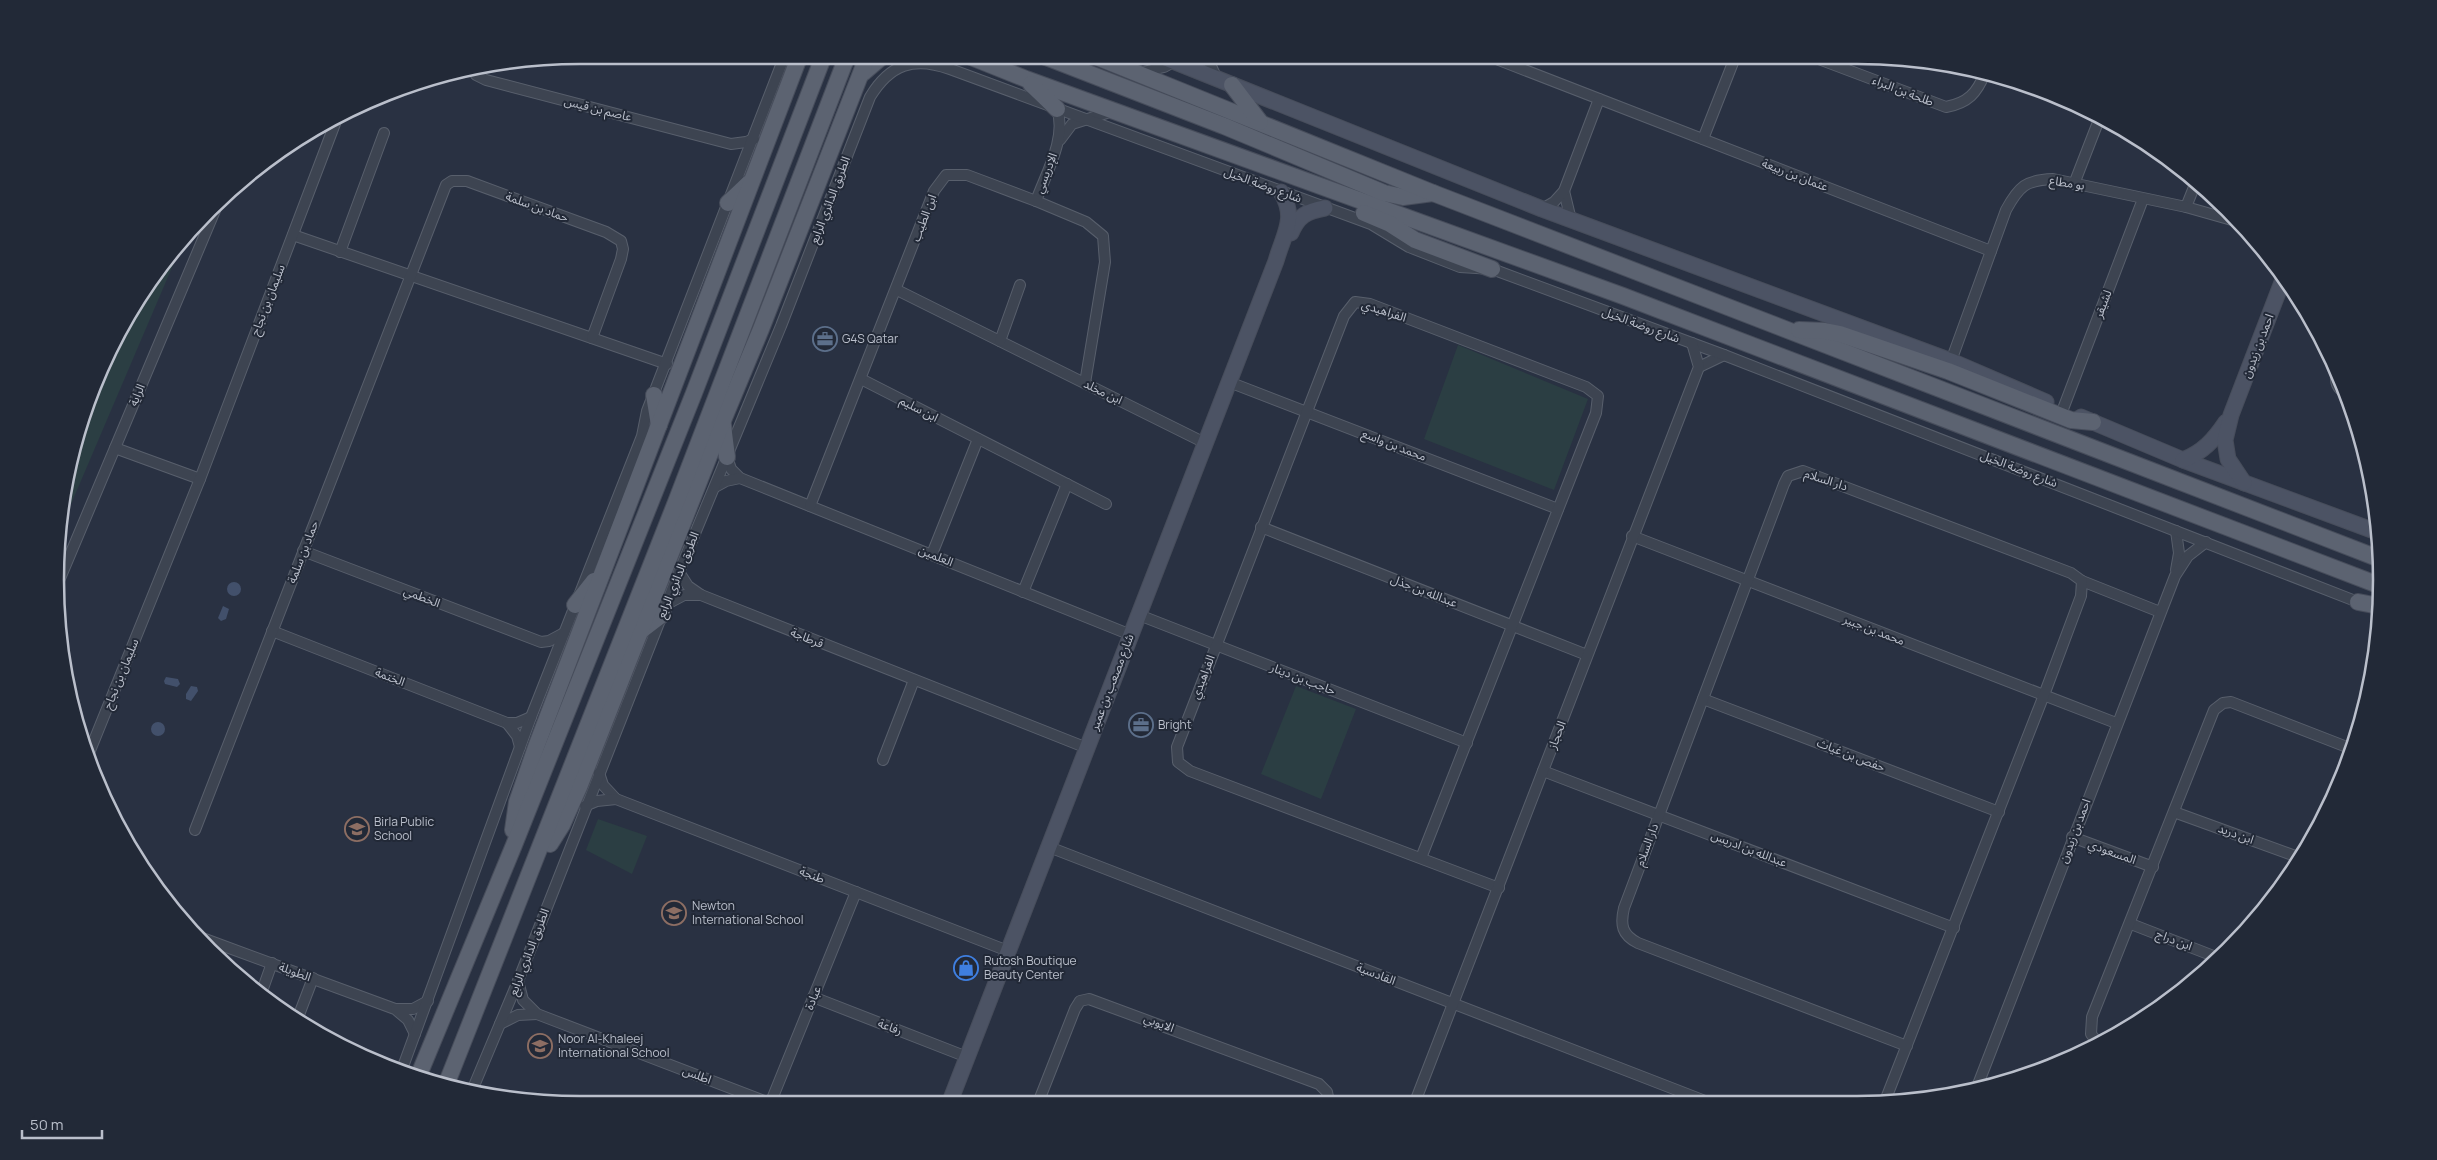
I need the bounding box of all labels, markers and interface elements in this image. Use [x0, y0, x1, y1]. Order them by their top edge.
street label: طلحة بن البراء [1870, 71, 1936, 110]
street label: عاصم بن قيس [562, 92, 634, 126]
street label: الإدريسي [1030, 150, 1063, 196]
street label: الطريق الدائري الرابع [805, 154, 856, 247]
street label: عثمان بن ربيعة [1760, 154, 1831, 195]
street label: شارع روضة الخيل [1222, 163, 1304, 207]
street label: بو مطاع [2048, 171, 2086, 195]
street label: حماد بن سلمة [503, 187, 571, 226]
street label: ابن الطيب [907, 192, 940, 244]
street label: سليمان بن نجاح [246, 262, 290, 338]
street label: لشيقر [2089, 287, 2116, 321]
street label: الفراهيدي [1359, 295, 1409, 327]
street label: شارع روضة الخيل [1600, 303, 1682, 347]
street label: احمد بن زيدون [2237, 311, 2278, 380]
office icon: G4S Qatar [812, 326, 838, 352]
place label: G4S Qatar [842, 330, 899, 347]
street label: ابن مخلد [1081, 375, 1126, 408]
street label: الراية [124, 381, 149, 409]
street label: ابن سليم [896, 392, 942, 426]
street label: محمد بن واسع [1359, 424, 1429, 466]
street label: شارع روضة الخيل [1978, 446, 2060, 492]
street label: دار السلام [1802, 465, 1850, 496]
street label: حماد بن سلمة [283, 518, 322, 586]
street label: الطريق الدائري الرابع [652, 529, 704, 621]
street label: العلمين [916, 541, 956, 570]
street label: عبدالله بن جذل [1388, 570, 1460, 611]
street label: الخطمي [401, 582, 443, 613]
street label: محمد بن جبير [1840, 610, 1907, 649]
street label: قرطاجة [788, 623, 826, 652]
street label: شارع مصعب بن عمير [1085, 631, 1139, 734]
street label: سليمان بن نجاح [99, 636, 143, 712]
street label: الفراهيدي [1186, 652, 1220, 702]
street label: حاجب بن دينار [1267, 658, 1338, 699]
street label: الختمة [373, 663, 408, 690]
office icon: Bright [1128, 712, 1154, 738]
place label: Bright [1158, 716, 1192, 733]
street label: الحجاز [1543, 718, 1570, 752]
street label: حفص بن غياث [1815, 734, 1888, 775]
street label: احمد بن زيدون [2054, 796, 2095, 865]
place label: Birla Public School [374, 813, 434, 844]
school or university icon: Birla Public School [344, 816, 370, 842]
street label: ابن دريد [2216, 819, 2257, 848]
street label: دار السلام [1631, 821, 1663, 869]
street label: عبدالله بن ادريس [1709, 826, 1790, 871]
street label: المسعودي [2085, 835, 2139, 870]
street label: طنجة [797, 862, 827, 887]
place label: Newton International School [692, 897, 804, 928]
school or university icon: Newton International School [661, 900, 687, 926]
street label: الطريق الدائري الرابع [504, 906, 555, 999]
street label: ابن دراج [2153, 925, 2195, 955]
place label: Rutosh Boutique Beauty Center [984, 952, 1077, 983]
shop icon: Rutosh Boutique Beauty Center [953, 955, 979, 981]
street label: الطويلة [277, 958, 314, 985]
street label: القادسية [1354, 958, 1398, 989]
street label: عبادة [800, 983, 825, 1012]
street label: الايوبي [1141, 1009, 1177, 1038]
street label: رفاعة [876, 1014, 905, 1039]
place label: Noor Al-Khaleej International School [558, 1030, 670, 1061]
school or university icon: Noor Al-Khaleej International School [527, 1033, 553, 1059]
street label: اطلس [680, 1061, 714, 1088]
scale bar [22, 1108, 102, 1140]
text: 50 m [30, 1114, 64, 1135]

